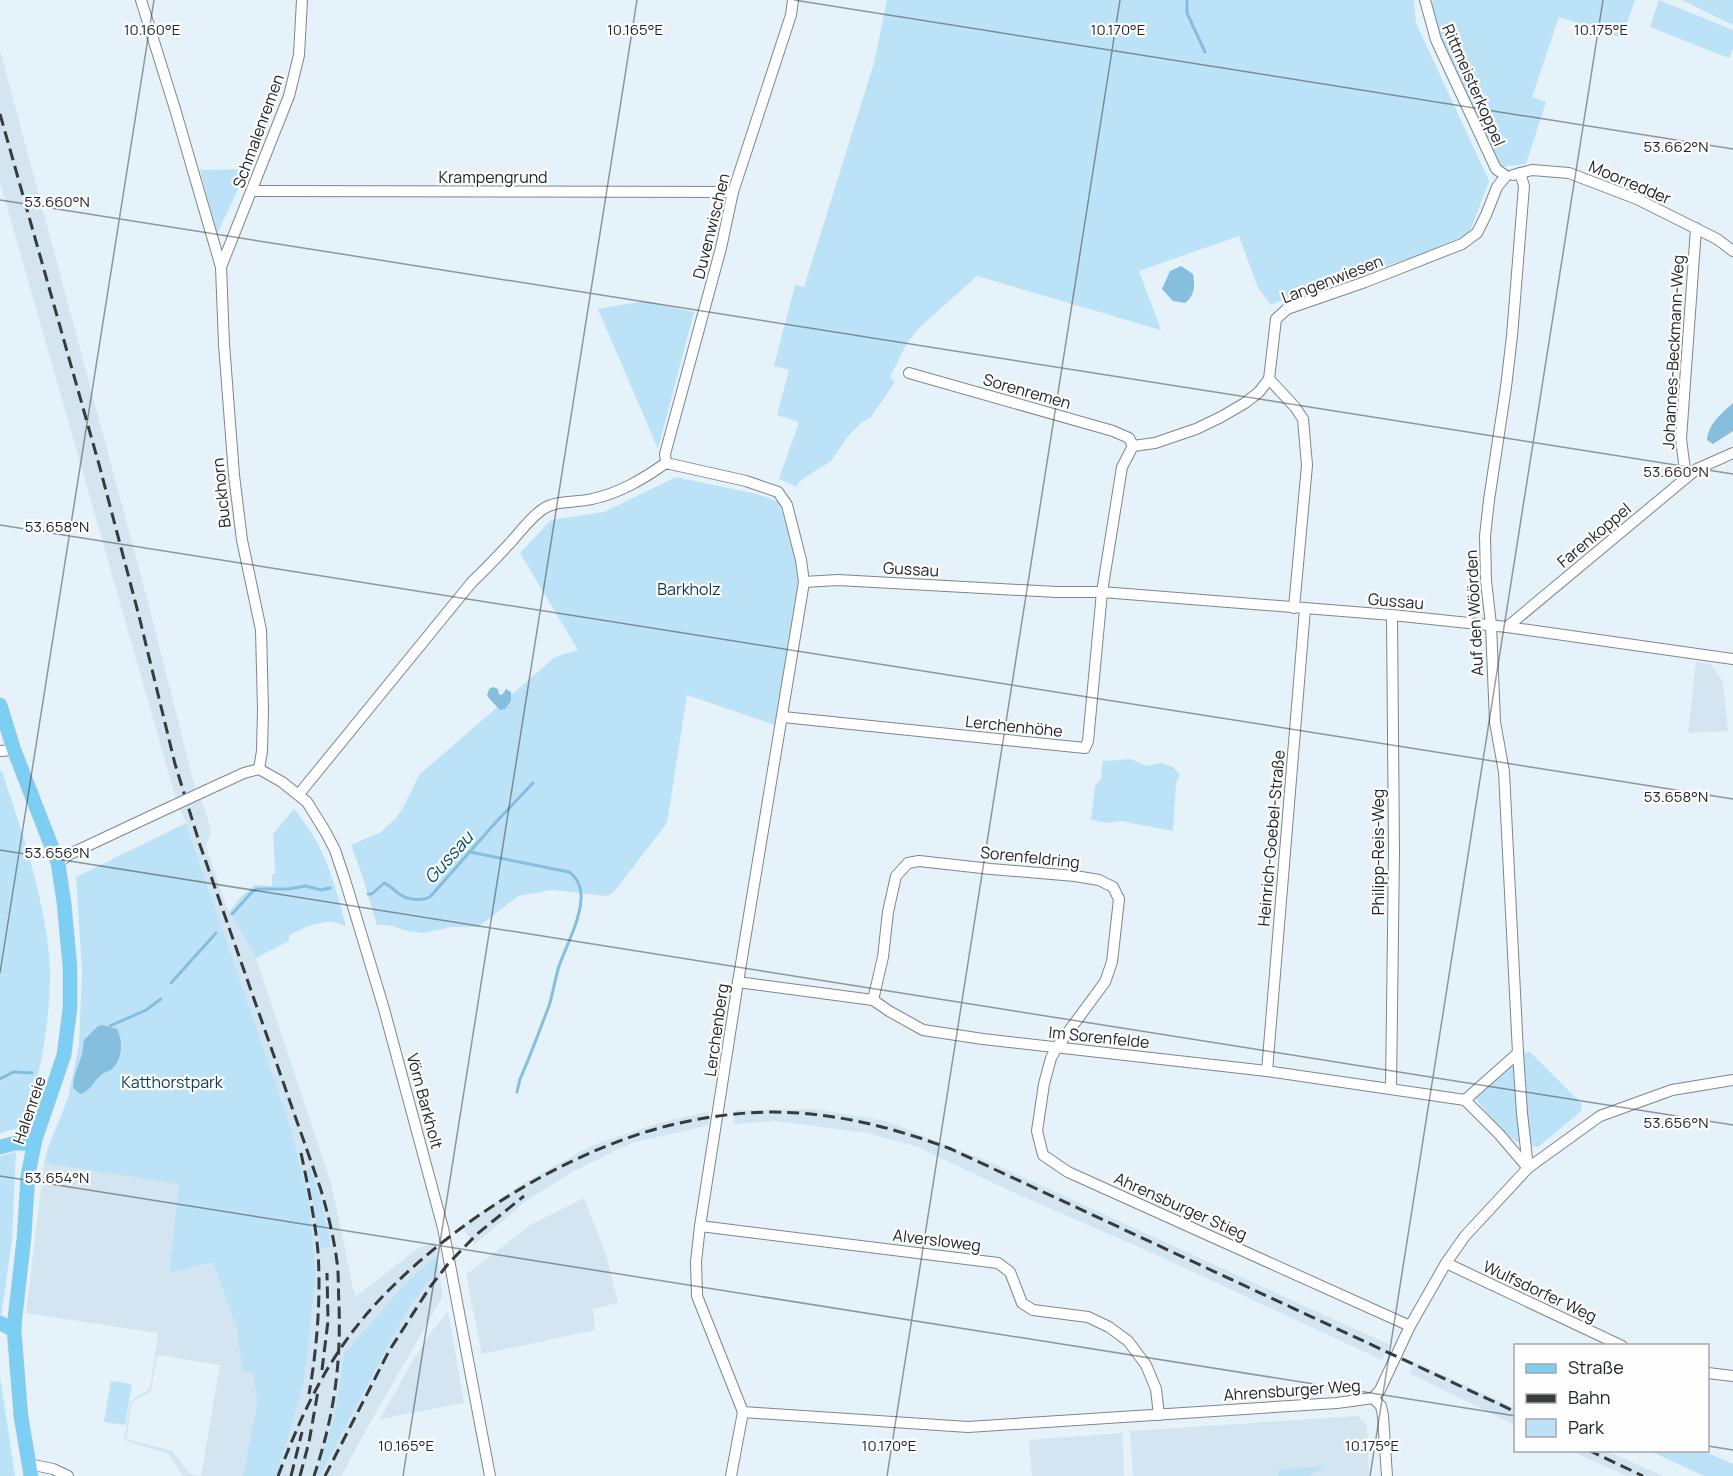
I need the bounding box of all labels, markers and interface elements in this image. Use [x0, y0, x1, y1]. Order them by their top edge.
text: 10.160°E [124, 19, 180, 40]
text: 10.165°E [607, 19, 663, 40]
text: 10.170°E [1091, 19, 1145, 40]
text: 10.175°E [1574, 19, 1628, 40]
street label: Rittmeisterkoppel [1437, 21, 1511, 149]
street label: Schmalenremen [227, 71, 289, 191]
text: 53.662°N [1644, 136, 1708, 157]
street label: Moorredder [1586, 155, 1675, 209]
street label: Krampengrund [438, 166, 548, 188]
street label: Duvenwischen [687, 171, 735, 281]
text: 53.660°N [24, 191, 90, 212]
street label: Langenwiesen [1278, 250, 1386, 308]
street label: Johannes-Beckmann-Weg [1657, 254, 1689, 450]
street label: Sorenremen [981, 368, 1073, 414]
street label: Buckhorn [206, 457, 236, 529]
text: 53.660°N [1643, 461, 1709, 482]
street label: Farenkoppel [1552, 498, 1636, 572]
text: 53.658°N [25, 516, 89, 537]
street label: Auf den Wöörden [1460, 549, 1488, 677]
street label: Gussau [882, 557, 940, 581]
park label: Barkholz [657, 578, 721, 600]
street label: Gussau [1367, 588, 1425, 614]
street label: Lerchenhöhe [964, 710, 1064, 742]
street label: Heinrich-Goebel-Straße [1252, 749, 1290, 927]
text: 53.658°N [1644, 786, 1708, 807]
street label: Philipp-Reis-Weg [1367, 789, 1389, 915]
water label: Gussau [418, 825, 479, 888]
street label: Sorenfeldring [979, 841, 1081, 873]
text: 53.656°N [24, 842, 90, 863]
street label: Lerchenberg [699, 982, 733, 1078]
street label: Im Sorenfelde [1047, 1021, 1151, 1053]
street label: Vörn Barkholt [402, 1051, 448, 1151]
park label: Katthorstpark [121, 1071, 224, 1093]
street label: Halenreie [7, 1073, 51, 1147]
text: 53.656°N [1643, 1112, 1709, 1133]
text: 53.654°N [25, 1167, 89, 1188]
street label: Ahrensburger Stieg [1111, 1167, 1251, 1245]
street label: Alversloweg [892, 1224, 982, 1256]
street label: Wulfsdorfer Weg [1480, 1255, 1600, 1327]
legend [1514, 1344, 1709, 1452]
text: Straße [1568, 1355, 1624, 1379]
street label: Ahrensburger Weg [1223, 1374, 1361, 1406]
text: Bahn [1568, 1385, 1610, 1409]
text: Park [1568, 1415, 1605, 1439]
text: 10.165°E [378, 1435, 434, 1456]
text: 10.170°E [862, 1435, 916, 1456]
text: 10.175°E [1345, 1435, 1399, 1456]

